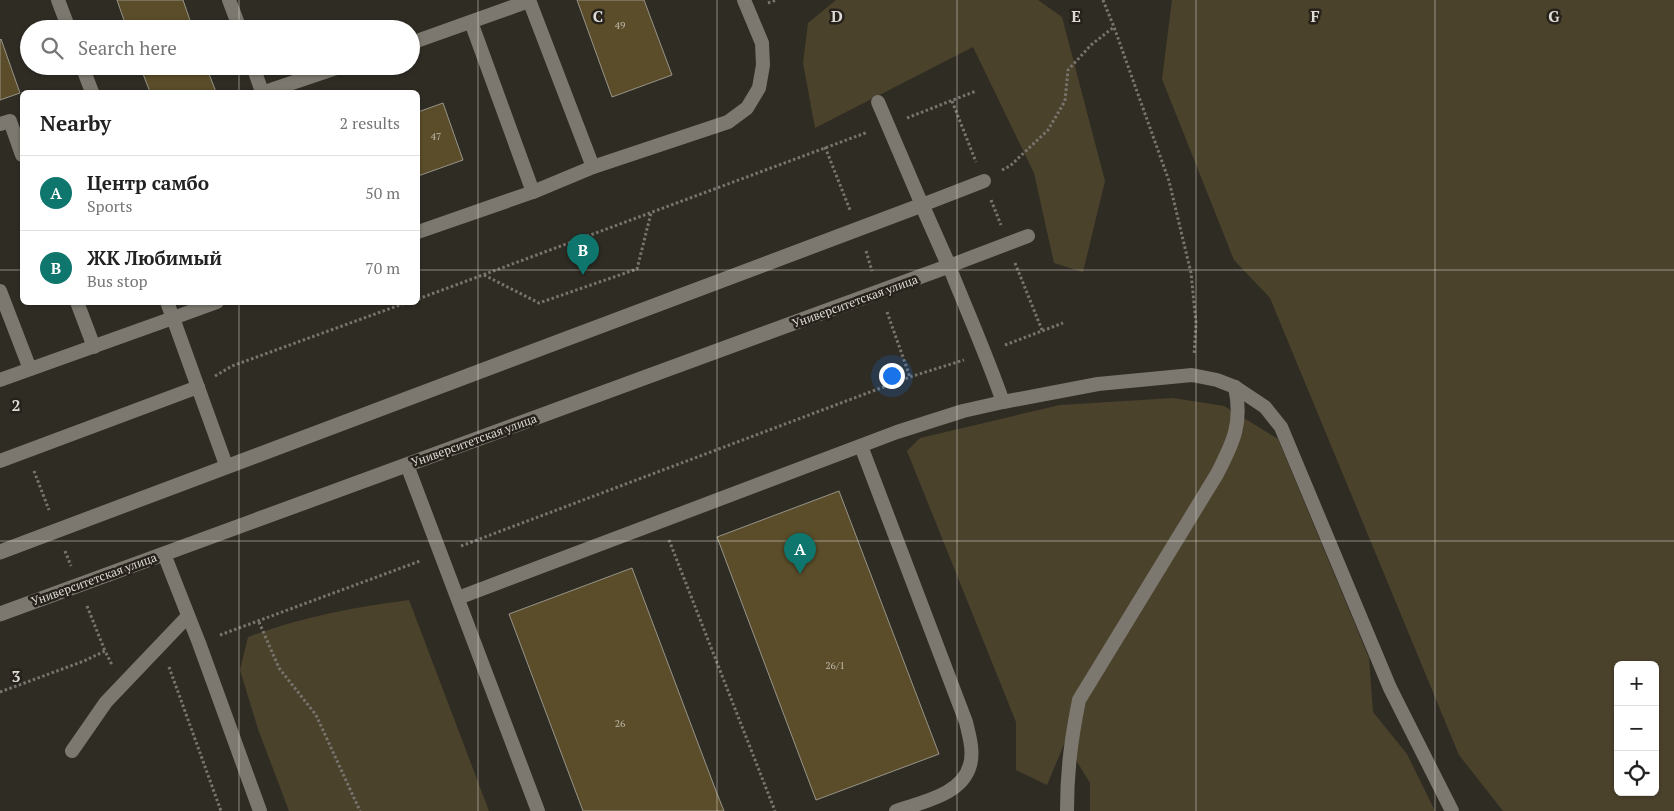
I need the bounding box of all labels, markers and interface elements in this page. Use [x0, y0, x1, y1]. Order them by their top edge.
text: C [593, 5, 603, 27]
text: D [831, 5, 843, 27]
text: E [1071, 5, 1081, 27]
text: F [1310, 5, 1320, 27]
text: G [1548, 5, 1560, 27]
house number: 49 [615, 19, 625, 32]
search box [20, 20, 420, 75]
icon: search [38, 34, 66, 62]
text: Search here [78, 35, 177, 60]
text: Nearby [40, 109, 111, 137]
text: 2 results [340, 112, 400, 134]
house number: 47 [431, 130, 441, 143]
text: Центр самбо [87, 170, 209, 195]
text: A [50, 182, 62, 204]
text: 50 m [365, 182, 400, 204]
text: Sports [87, 195, 133, 217]
pin: B [567, 234, 599, 275]
text: ЖК Любимый [87, 245, 222, 270]
text: B [51, 257, 61, 279]
text: 70 m [365, 257, 400, 279]
text: Bus stop [87, 270, 148, 292]
street label: Университетская улица [790, 271, 920, 331]
your location [879, 363, 905, 389]
text: 2 [11, 394, 21, 416]
street label: Университетская улица [409, 410, 539, 470]
pin: A [784, 533, 816, 574]
street label: Университетская улица [29, 549, 159, 609]
house number: 26/1 [825, 659, 845, 672]
map controls [1614, 661, 1659, 796]
button: + [1614, 661, 1659, 706]
text: 3 [11, 665, 21, 687]
button: − [1614, 706, 1659, 751]
house number: 26 [615, 717, 626, 730]
button: locate [1614, 751, 1659, 796]

